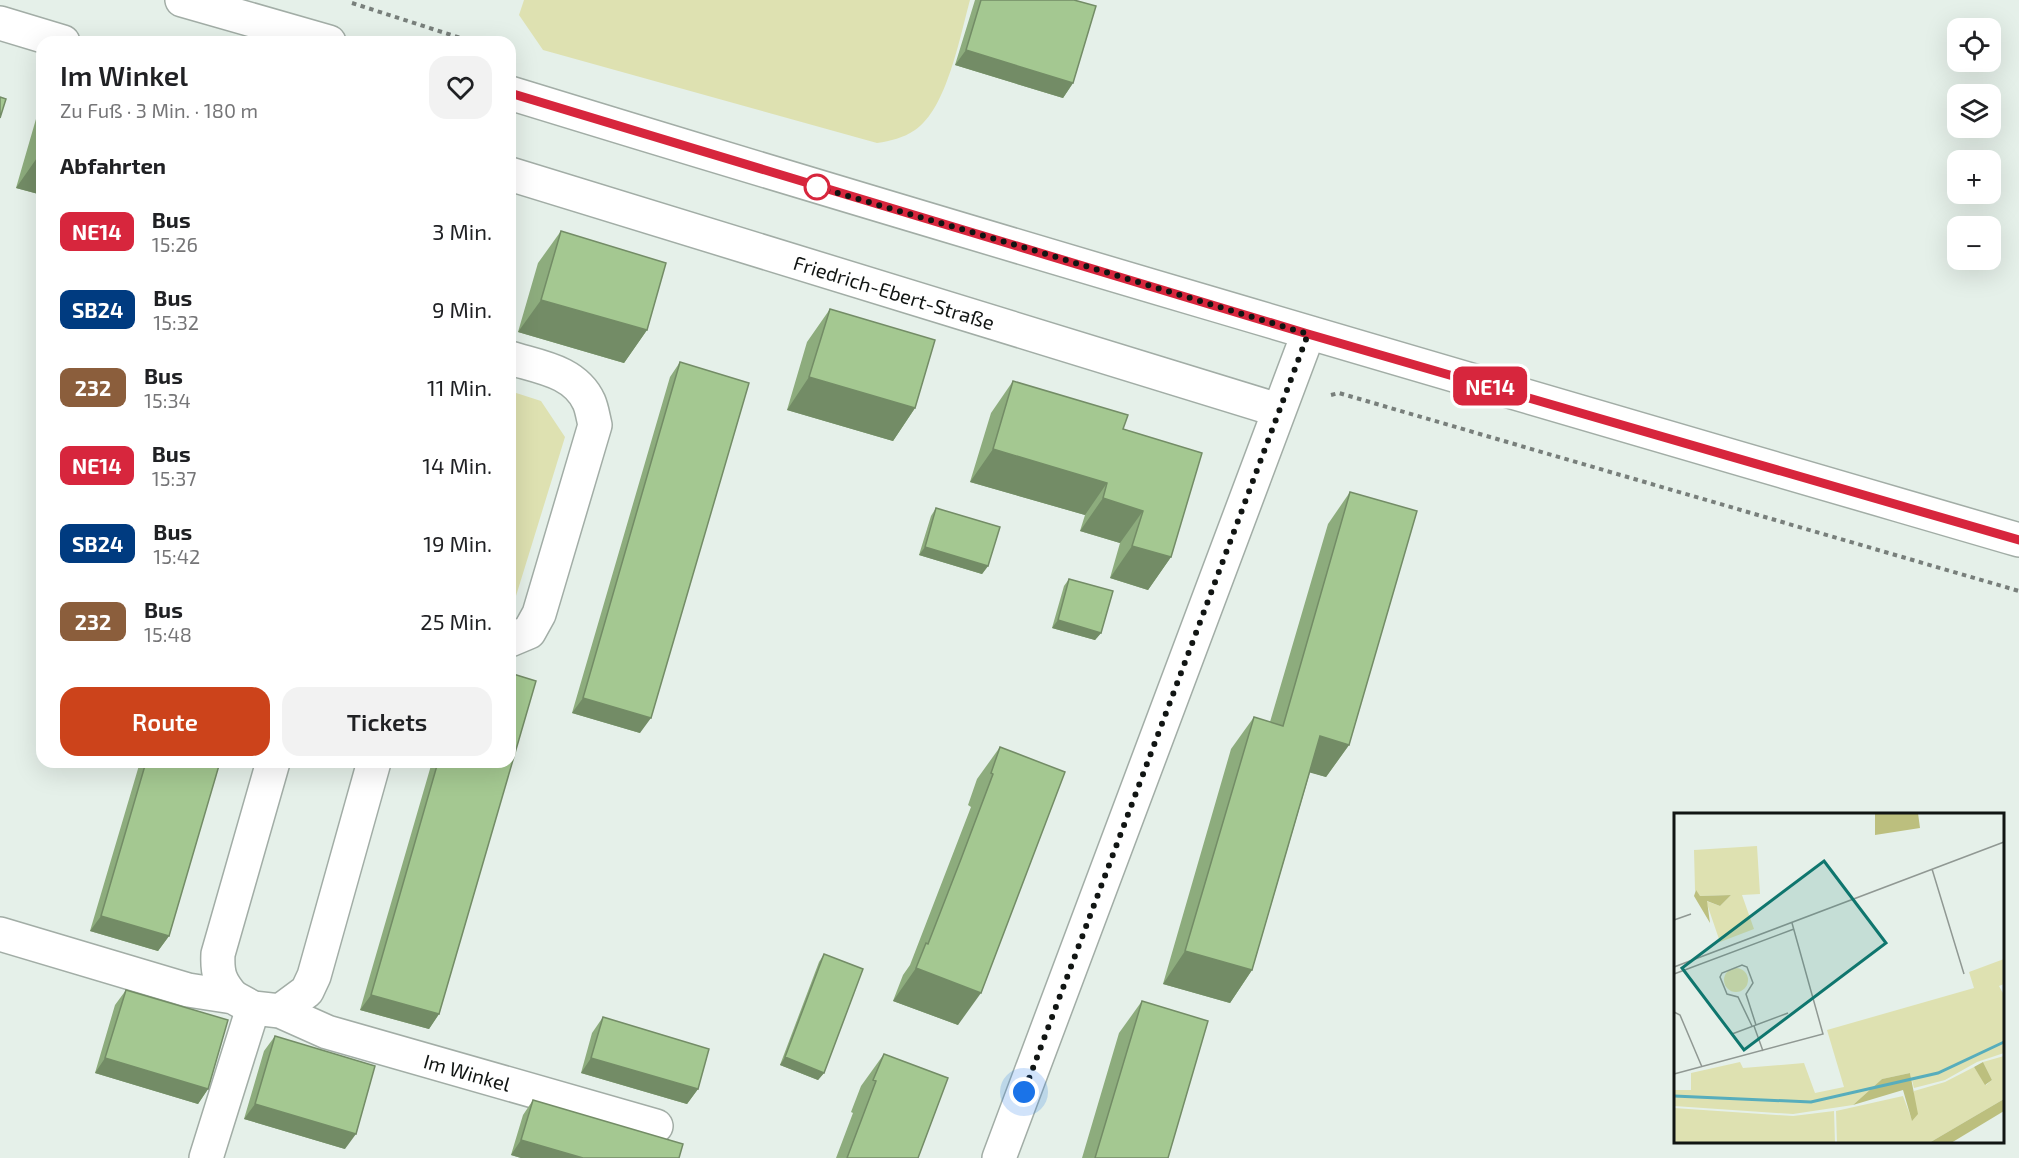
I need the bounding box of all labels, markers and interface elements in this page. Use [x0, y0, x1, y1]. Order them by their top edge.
map controls [1947, 18, 2001, 270]
button: locate [1947, 18, 2001, 72]
button: heart [429, 56, 492, 119]
text: Im Winkel [60, 58, 188, 92]
button: layers [1947, 84, 2001, 138]
text: Zu Fuß · 3 Min. · 180 m [60, 98, 258, 122]
button: + [1947, 150, 2001, 204]
text: Abfahrten [60, 152, 166, 178]
unlabelled marker [804, 174, 830, 200]
text: Bus [152, 206, 191, 232]
button: − [1947, 216, 2001, 270]
text: 3 Min. [432, 218, 492, 244]
text: NE14 [72, 219, 122, 244]
text: 15:26 [152, 232, 198, 256]
street label: Friedrich-Ebert-Straße [791, 250, 998, 334]
text: Bus [153, 284, 192, 310]
text: 9 Min. [432, 296, 492, 322]
text: SB24 [72, 297, 123, 322]
text: 15:32 [153, 310, 199, 334]
text: Bus [144, 362, 183, 388]
line badge: NE14 [1448, 366, 1532, 406]
text: 11 Min. [427, 374, 492, 400]
text: NE14 [1465, 374, 1515, 399]
text: 232 [75, 375, 111, 400]
text: 15:34 [144, 388, 191, 412]
text: Bus [152, 440, 191, 466]
text: 14 Min. [422, 452, 492, 478]
text: NE14 [72, 453, 122, 478]
text: 15:37 [152, 466, 197, 490]
text: Bus [153, 518, 192, 544]
text: 19 Min. [423, 530, 492, 556]
text: SB24 [72, 531, 123, 556]
text: 15:42 [153, 544, 200, 568]
text: Bus [144, 596, 183, 622]
text: 25 Min. [420, 608, 492, 634]
text: 232 [75, 609, 111, 634]
text: 15:48 [144, 622, 192, 646]
button: Route [60, 687, 270, 756]
button: Tickets [282, 687, 492, 756]
inset map [1674, 813, 2004, 1143]
street label: Im Winkel [421, 1048, 513, 1096]
your location [1009, 1077, 1039, 1107]

